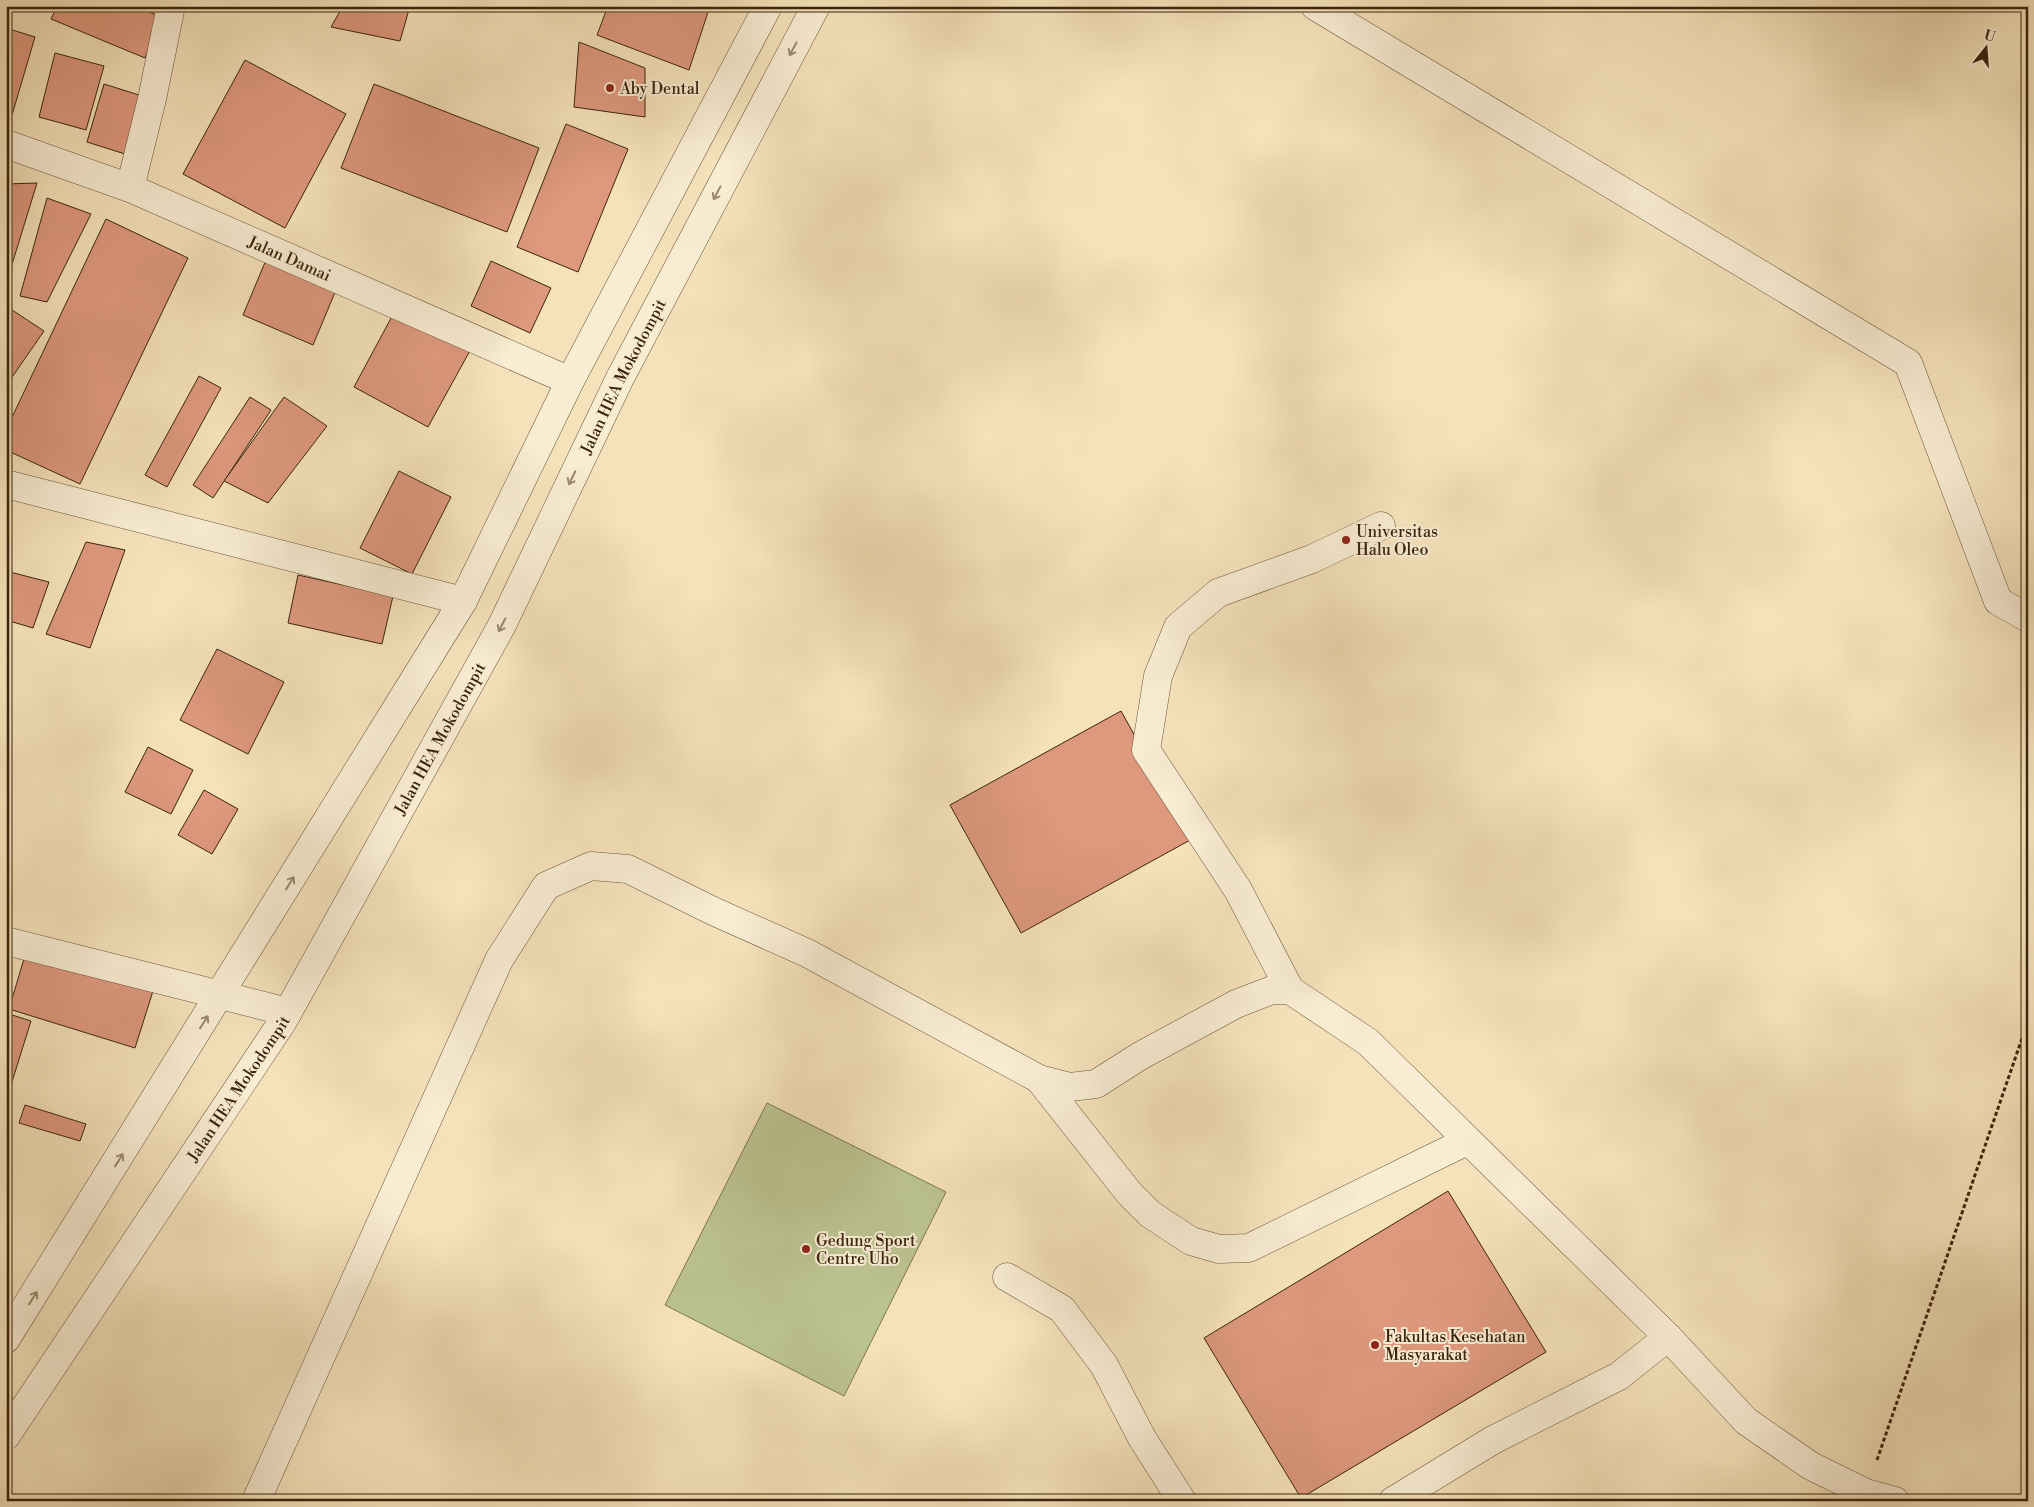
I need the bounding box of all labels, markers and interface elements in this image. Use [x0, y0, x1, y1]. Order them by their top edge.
north arrow [1962, 22, 2012, 72]
text: U [1982, 26, 1997, 47]
one-way arrow [787, 41, 797, 56]
place label: Aby Dental [619, 79, 700, 99]
marker: Aby Dental [604, 82, 616, 94]
one-way arrow [712, 185, 721, 200]
street label: Jalan Damai [244, 232, 334, 286]
street label: Jalan HEA Mokodompit [576, 295, 671, 458]
one-way arrow [567, 470, 576, 485]
place label: Universitas Halu Oleo [1356, 522, 1438, 560]
marker: Universitas Halu Oleo [1340, 534, 1352, 546]
one-way arrow [497, 617, 506, 632]
street label: Jalan HEA Mokodompit [390, 659, 491, 819]
one-way arrow [285, 877, 295, 891]
street label: Jalan HEA Mokodompit [183, 1012, 295, 1166]
one-way arrow [200, 1015, 210, 1029]
one-way arrow [114, 1153, 124, 1167]
place label: Gedung Sport Centre Uho [816, 1231, 916, 1269]
marker: Gedung Sport Centre Uho [800, 1243, 812, 1255]
one-way arrow [28, 1291, 38, 1305]
place label: Fakultas Kesehatan Masyarakat [1385, 1327, 1526, 1365]
marker: Fakultas Kesehatan Masyarakat [1369, 1339, 1381, 1351]

